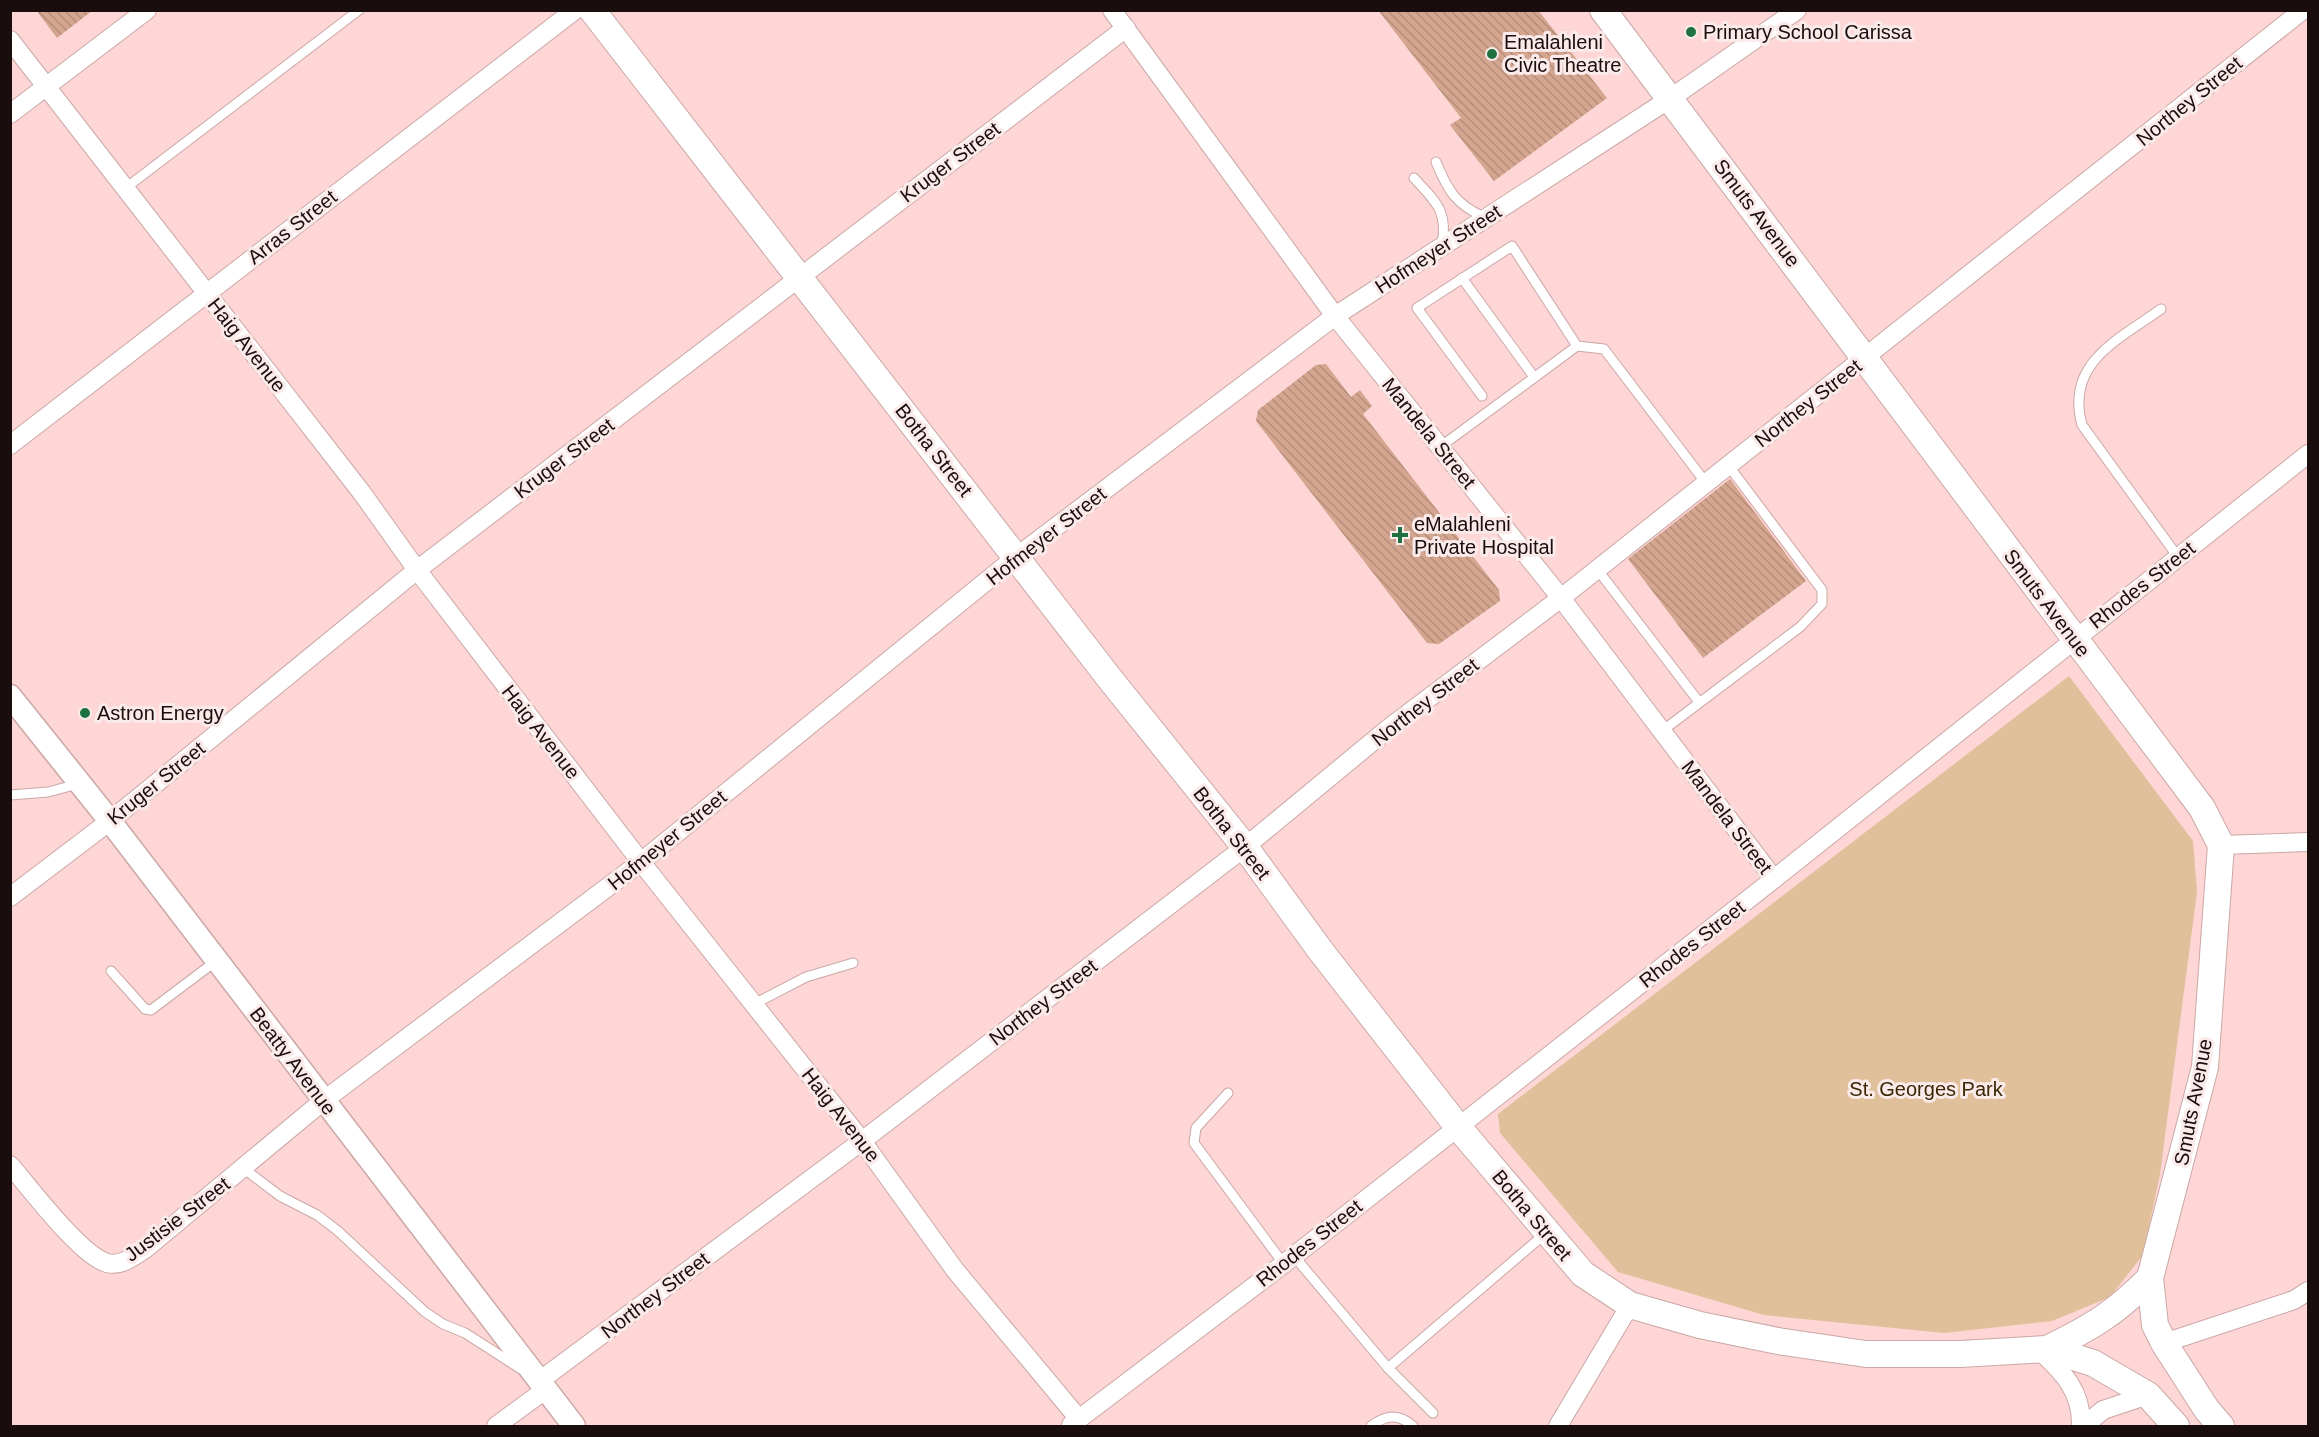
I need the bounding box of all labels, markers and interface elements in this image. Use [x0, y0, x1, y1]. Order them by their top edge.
place label: Primary School Carissa [1703, 21, 1913, 43]
marker: Primary School Carissa [1684, 25, 1698, 39]
place label: Emalahleni Civic Theatre [1504, 31, 1621, 76]
marker: Emalahleni Civic Theatre [1485, 47, 1499, 61]
street label: Northey Street [2132, 52, 2246, 150]
street label: Kruger Street [896, 117, 1004, 207]
street label: Smuts Avenue [1710, 155, 1804, 271]
street label: Arras Street [243, 185, 341, 269]
street label: Hofmeyer Street [1371, 200, 1505, 298]
street label: Haig Avenue [204, 294, 290, 396]
street label: Northey Street [1750, 354, 1866, 451]
street label: Mandela Street [1378, 373, 1481, 493]
street label: Botha Street [891, 399, 977, 501]
street label: Kruger Street [510, 413, 618, 503]
street label: Hofmeyer Street [982, 482, 1110, 589]
place label: eMalahleni Private Hospital [1414, 513, 1554, 558]
marker: eMalahleni Private Hospital [1391, 526, 1409, 544]
street label: Rhodes Street [2085, 537, 2199, 633]
street label: Smuts Avenue [2000, 545, 2094, 661]
street label: Northey Street [1367, 653, 1483, 750]
street label: Haig Avenue [498, 681, 584, 783]
place label: Astron Energy [97, 702, 224, 724]
marker: Astron Energy [78, 706, 92, 720]
street label: Kruger Street [103, 737, 209, 829]
street label: Mandela Street [1677, 756, 1777, 878]
street label: Botha Street [1189, 782, 1275, 884]
street label: Hofmeyer Street [603, 785, 731, 894]
street label: Rhodes Street [1635, 896, 1749, 992]
street label: Northey Street [985, 954, 1101, 1050]
street label: Beatty Avenue [246, 1003, 340, 1119]
street label: Smuts Avenue [2170, 1037, 2216, 1167]
street label: Haig Avenue [798, 1064, 884, 1166]
park label: St. Georges Park [1849, 1078, 2004, 1100]
street label: Botha Street [1488, 1165, 1576, 1265]
street label: Justisie Street [120, 1172, 234, 1266]
street label: Rhodes Street [1252, 1195, 1366, 1291]
street label: Northey Street [597, 1247, 713, 1343]

